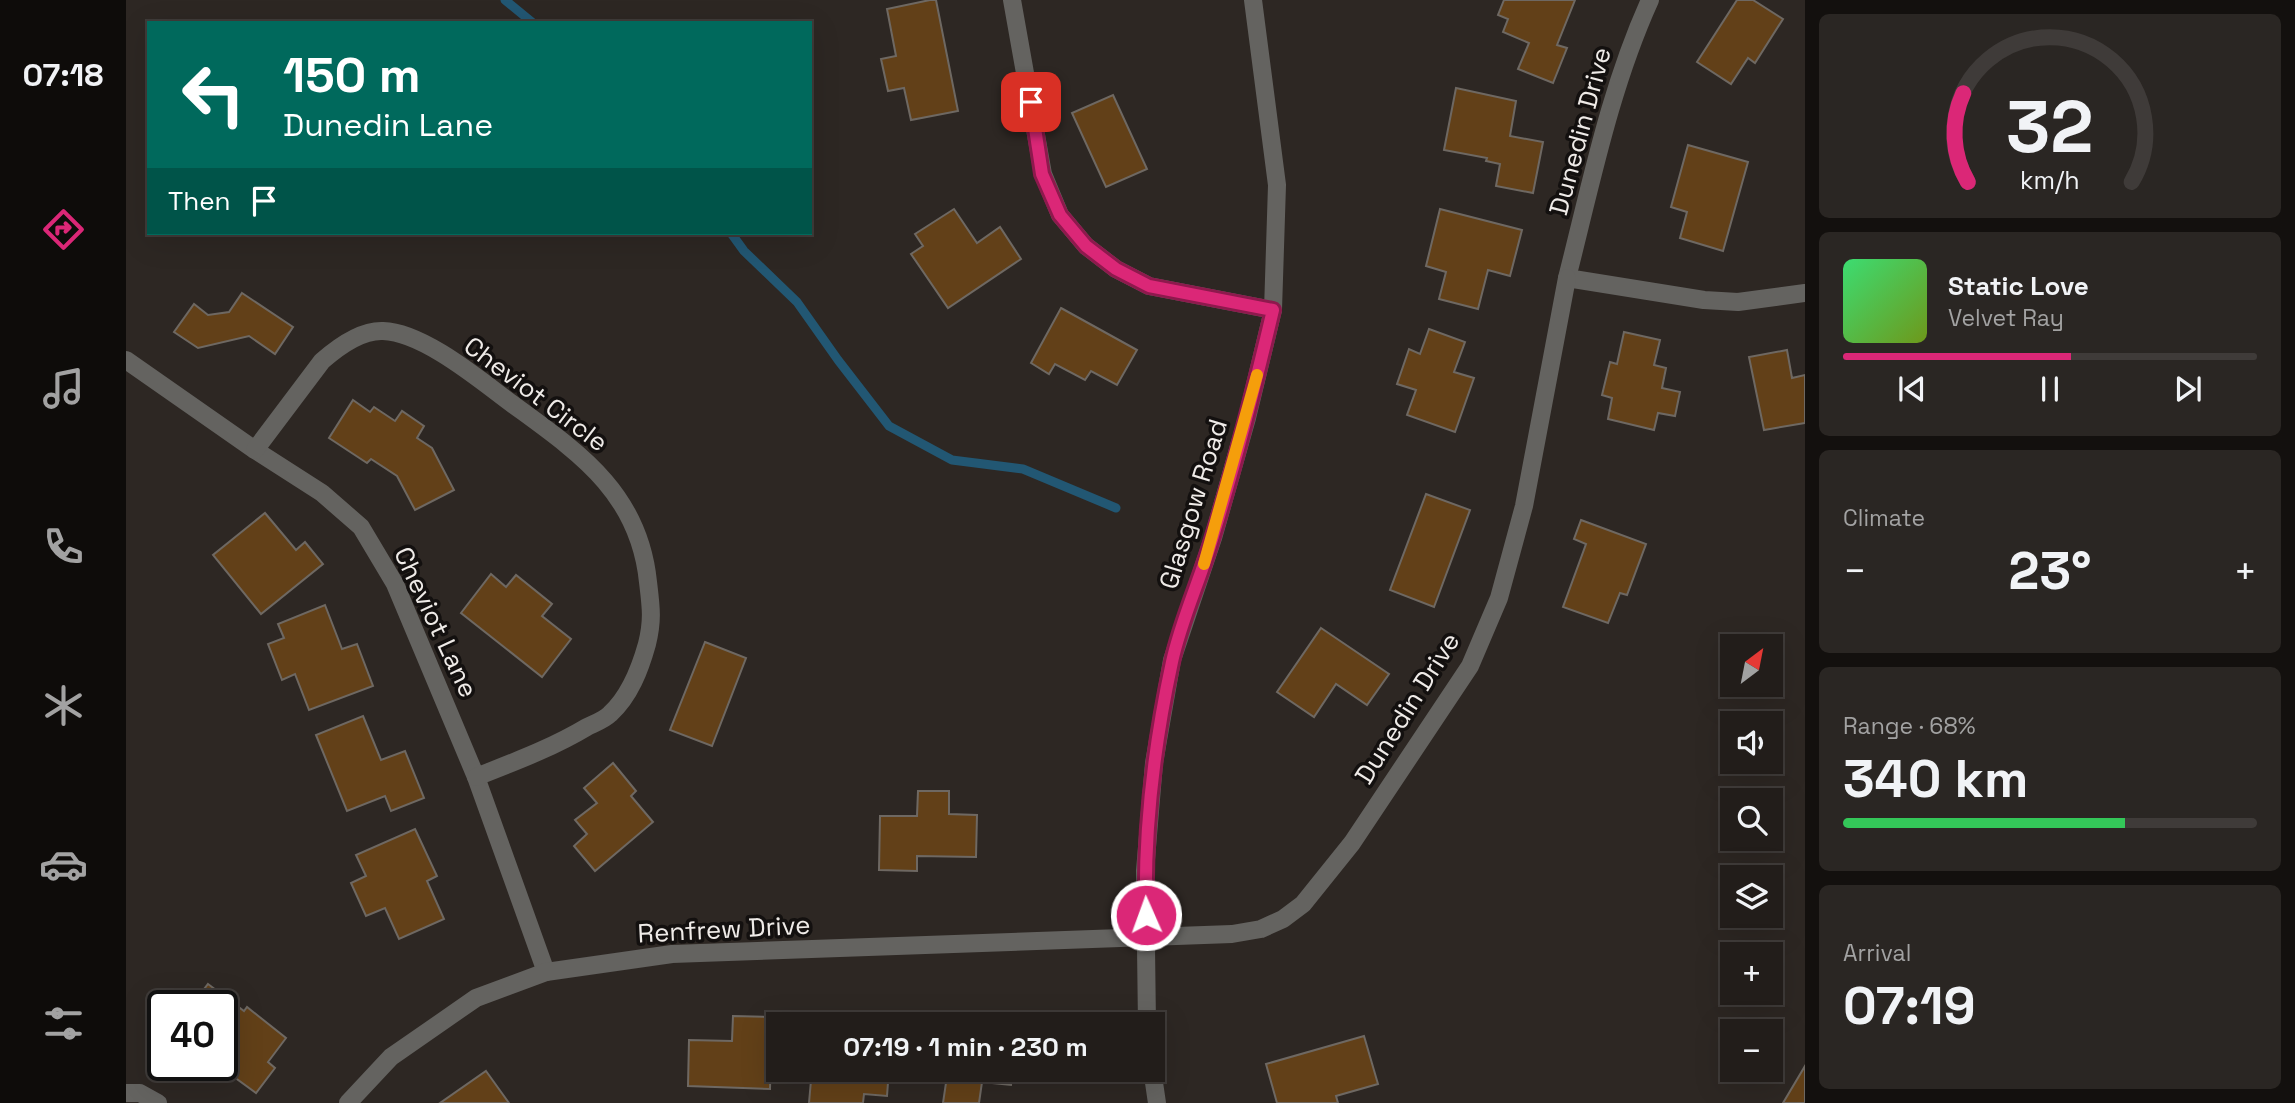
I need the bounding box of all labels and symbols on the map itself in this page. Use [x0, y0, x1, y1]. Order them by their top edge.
street label: Dunedin Drive [1541, 43, 1619, 219]
pin [1001, 72, 1061, 132]
street label: Cheviot Circle [457, 329, 615, 459]
street label: Glasgow Road [1151, 415, 1235, 593]
street label: Cheviot Lane [386, 541, 486, 703]
street label: Dunedin Drive [1347, 626, 1467, 790]
north arrow [1720, 634, 1783, 696]
position arrow [1109, 878, 1183, 952]
street label: Renfrew Drive [637, 907, 811, 951]
speed limit sign: 40 [147, 990, 238, 1081]

